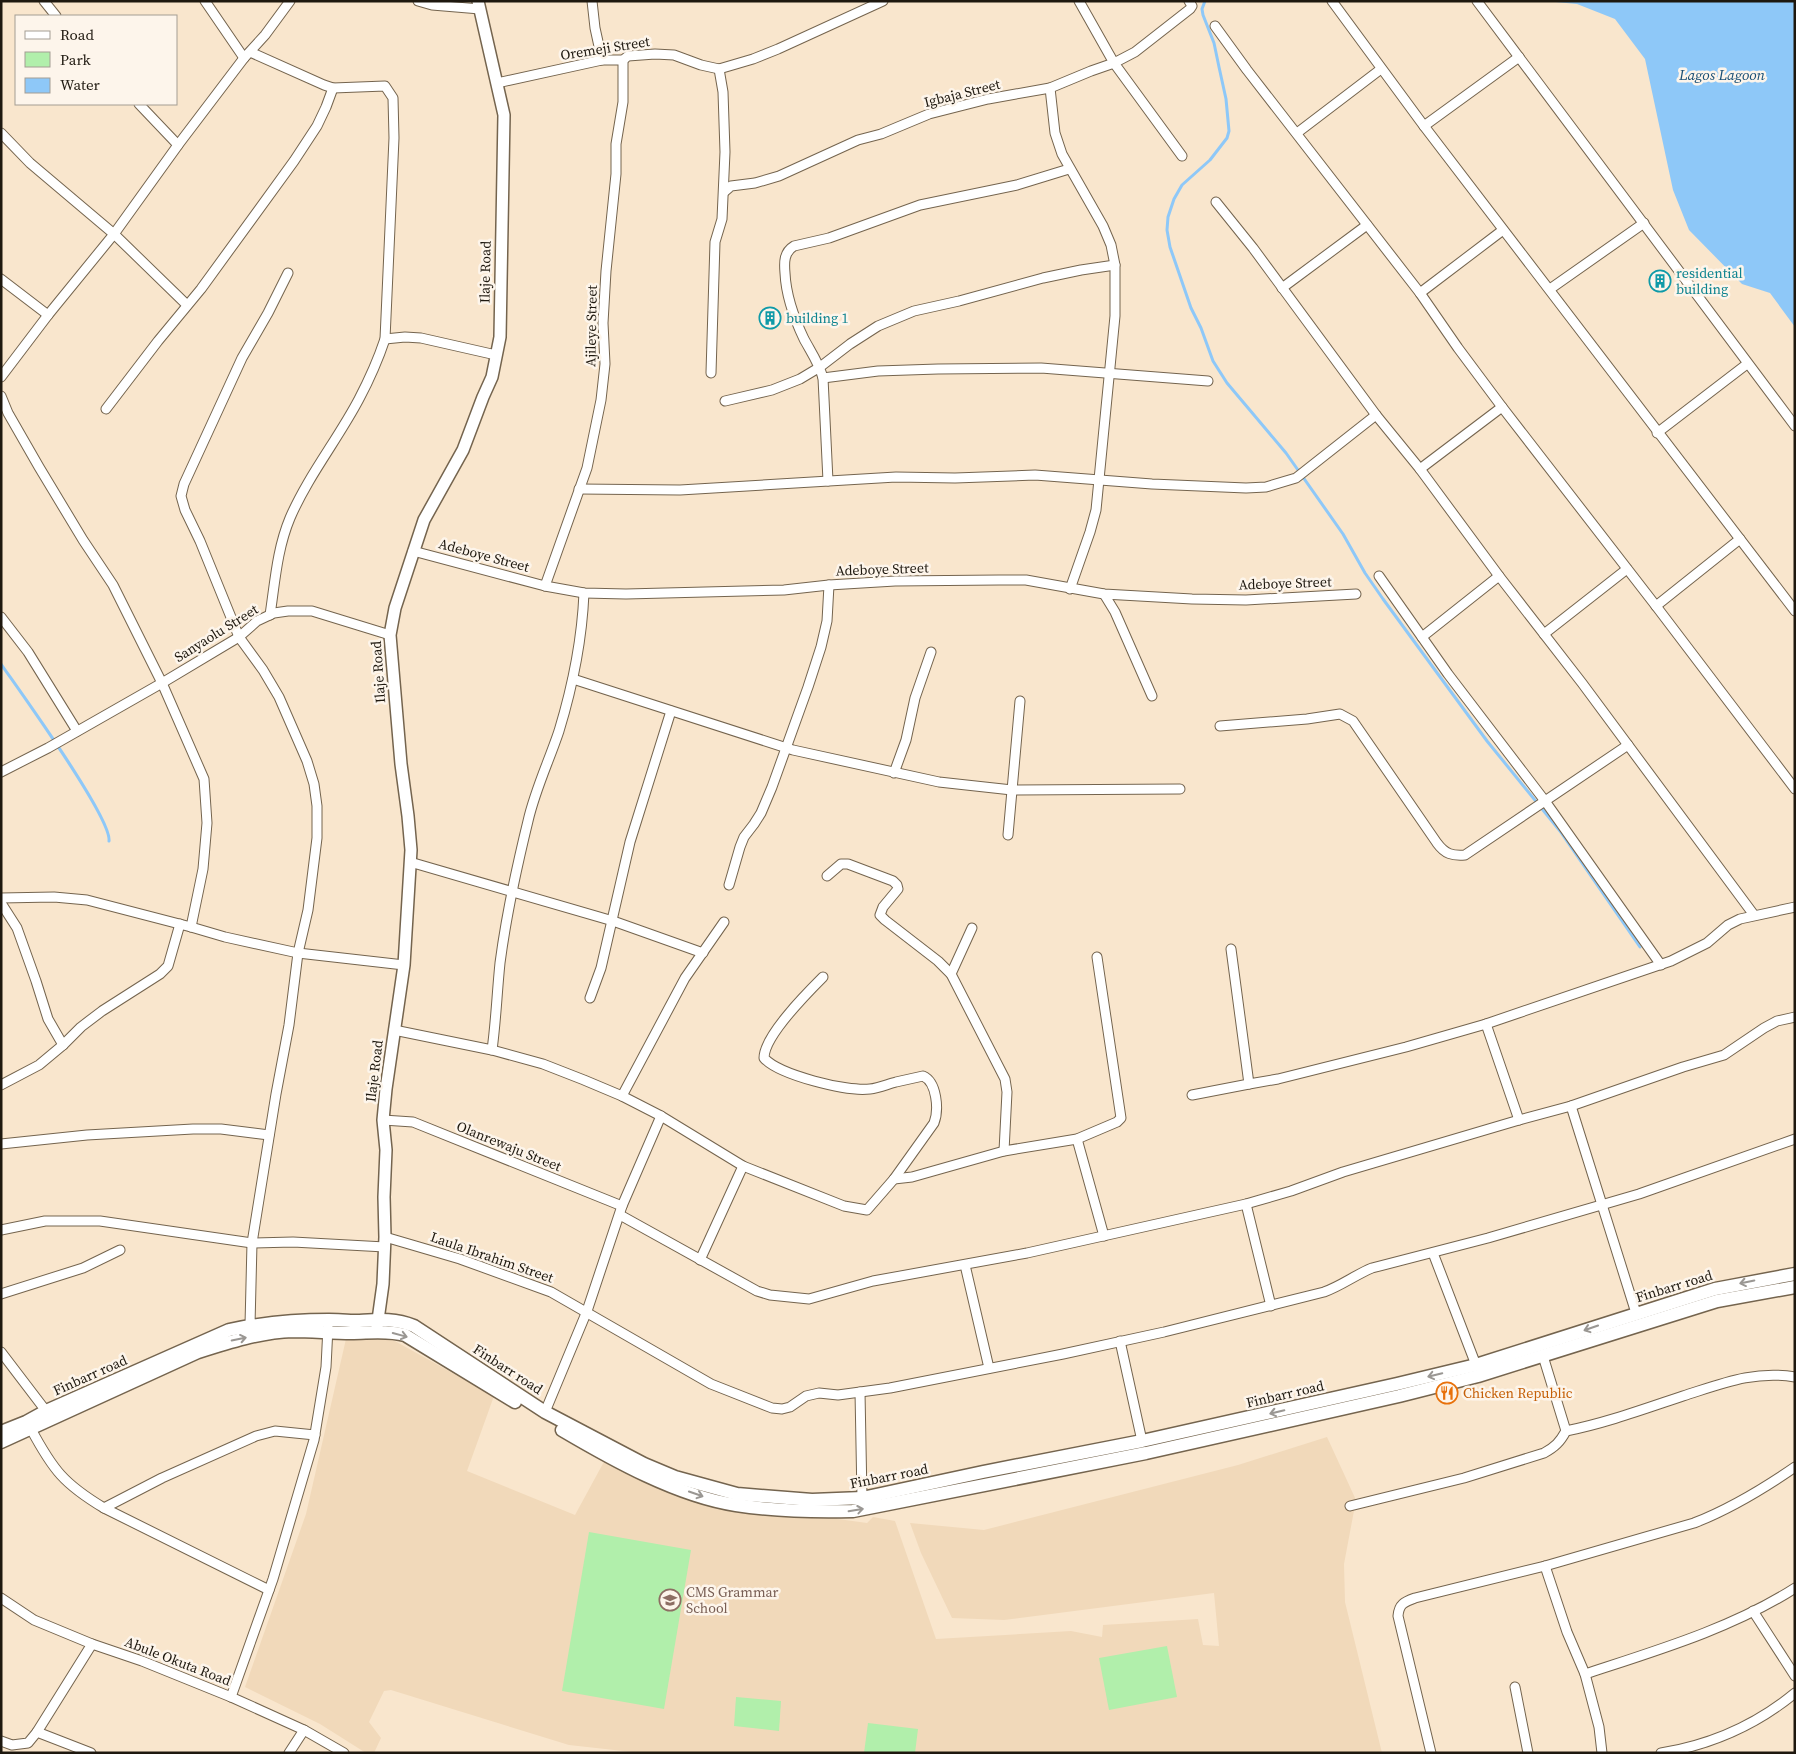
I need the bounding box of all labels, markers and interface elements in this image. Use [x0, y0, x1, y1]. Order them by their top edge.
legend [15, 15, 178, 105]
text: Road [60, 24, 94, 45]
street label: Oremeji Street [559, 31, 651, 65]
text: Park [60, 49, 92, 70]
water label: Lagos Lagoon [1678, 64, 1766, 85]
text: Water [60, 74, 101, 95]
street label: Igbaja Street [922, 74, 1003, 112]
street label: Ilaje Road [474, 241, 496, 303]
place label: residential building [1676, 263, 1743, 299]
building icon: residential building [1648, 269, 1672, 293]
street label: Ajileye Street [580, 284, 602, 367]
building icon: building 1 [758, 306, 782, 330]
place label: building 1 [786, 308, 849, 328]
street label: Adeboye Street [436, 533, 532, 577]
street label: Adeboye Street [835, 557, 929, 581]
street label: Adeboye Street [1238, 571, 1332, 595]
street label: Sanyaolu Street [170, 599, 262, 667]
street label: Ilaje Road [366, 640, 390, 704]
street label: Ilaje Road [360, 1039, 388, 1103]
street label: Olanrewaju Street [454, 1116, 565, 1176]
street label: Laula Ibrahim Street [428, 1227, 557, 1288]
street label: Finbarr road [1633, 1265, 1715, 1307]
one-way arrow [1739, 1278, 1755, 1288]
one-way arrow [1584, 1324, 1599, 1333]
one-way arrow [392, 1330, 408, 1340]
one-way arrow [230, 1334, 246, 1344]
street label: Finbarr road [469, 1339, 547, 1399]
street label: Finbarr road [50, 1350, 130, 1400]
one-way arrow [1428, 1371, 1444, 1380]
street label: Finbarr road [1244, 1375, 1326, 1413]
restaurant icon: Chicken Republic [1435, 1381, 1459, 1405]
place label: Chicken Republic [1463, 1383, 1573, 1403]
one-way arrow [1270, 1408, 1286, 1417]
street label: Finbarr road [848, 1459, 930, 1493]
one-way arrow [688, 1490, 703, 1499]
one-way arrow [848, 1505, 864, 1515]
place label: CMS Grammar School [686, 1582, 779, 1618]
school or university icon: CMS Grammar School [658, 1588, 682, 1612]
street label: Abule Okuta Road [122, 1632, 234, 1690]

